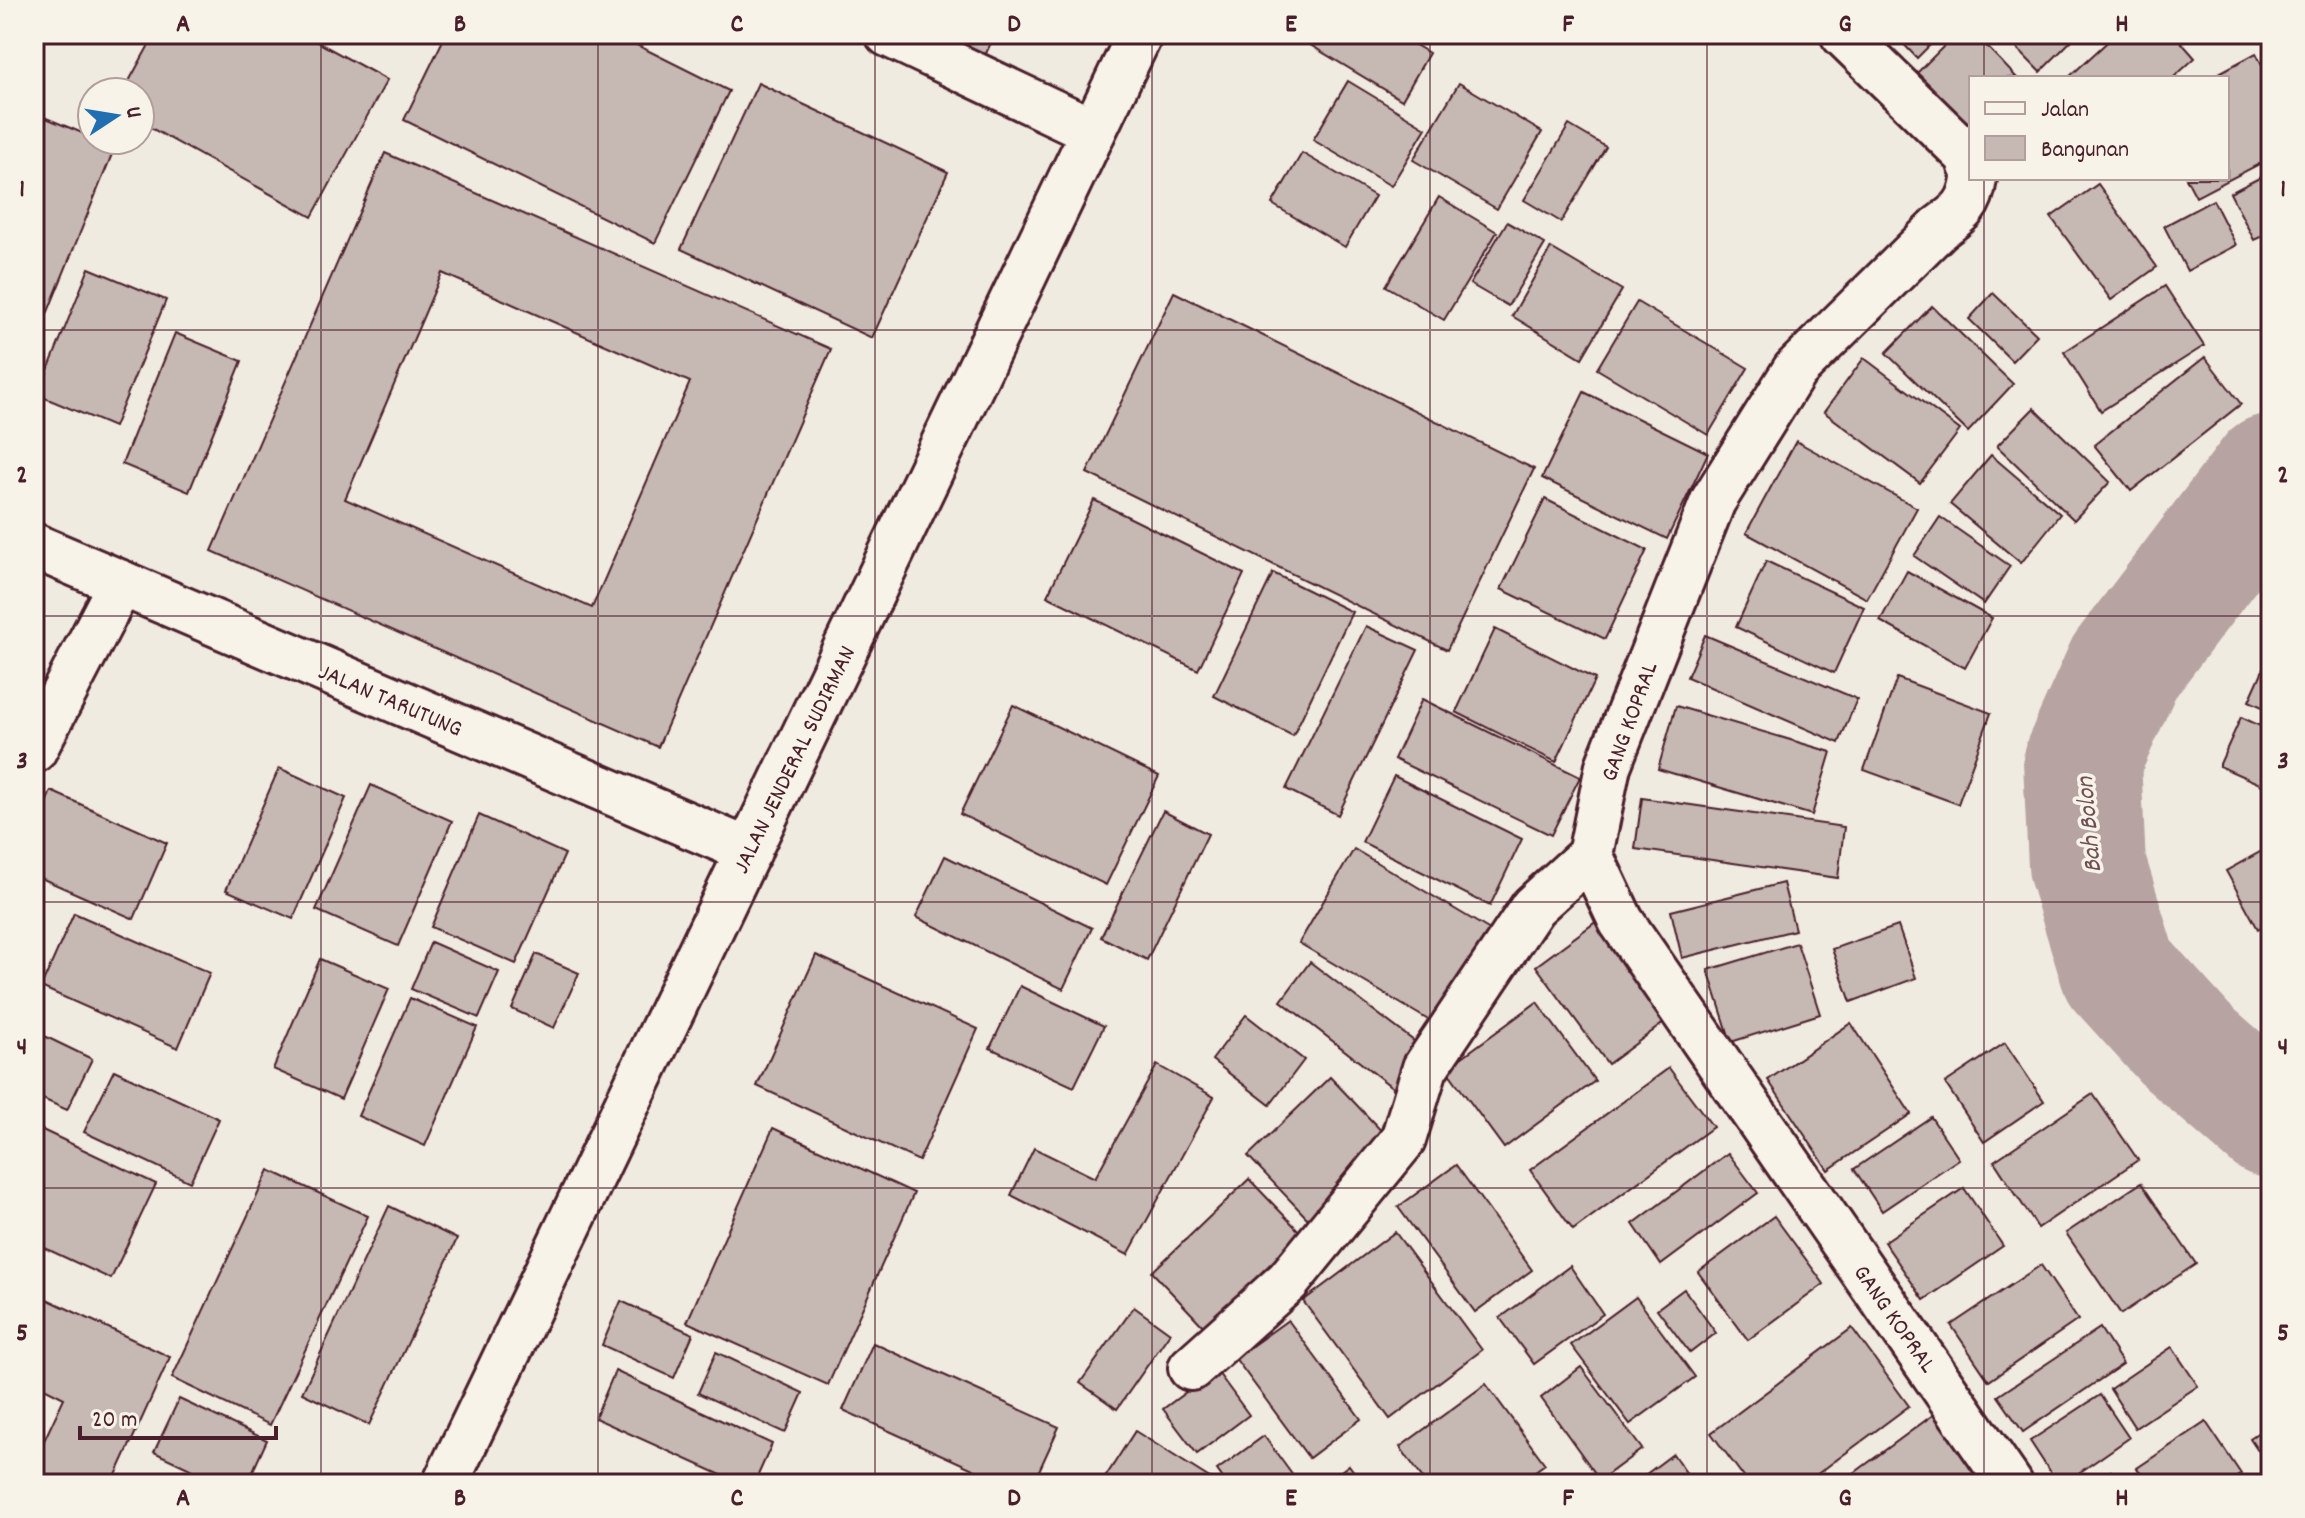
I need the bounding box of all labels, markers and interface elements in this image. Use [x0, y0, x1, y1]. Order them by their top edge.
text: A [176, 7, 190, 44]
text: B [454, 7, 466, 44]
text: C [731, 7, 744, 44]
text: D [1007, 7, 1021, 44]
text: E [1285, 7, 1297, 44]
text: F [1562, 7, 1574, 44]
text: G [1838, 7, 1852, 44]
text: H [2115, 7, 2129, 44]
north arrow [76, 76, 156, 156]
legend [1969, 76, 2229, 180]
text: Jalan [2041, 94, 2089, 128]
text: U [116, 104, 148, 121]
text: Bangunan [2041, 134, 2129, 168]
text: 1 [19, 172, 25, 209]
text: 1 [2280, 172, 2286, 209]
text: 2 [16, 458, 28, 495]
text: 2 [2277, 458, 2289, 495]
street label: JALAN JENDERAL SUDIRMAN [726, 641, 866, 880]
street label: JALAN TARUTUNG [313, 656, 467, 747]
street label: GANG KOPRAL [1593, 657, 1668, 787]
text: 3 [16, 744, 28, 781]
text: 3 [2277, 744, 2289, 781]
water label: Bah Bolon [2068, 774, 2113, 874]
text: 4 [17, 1030, 27, 1067]
text: 4 [2278, 1030, 2288, 1067]
street label: GANG KOPRAL [1844, 1259, 1943, 1381]
text: 5 [16, 1316, 28, 1353]
text: 5 [2277, 1316, 2289, 1353]
scale bar [80, 1390, 276, 1440]
text: 20 m [92, 1404, 138, 1438]
text: A [176, 1481, 190, 1518]
text: B [454, 1481, 466, 1518]
text: C [731, 1481, 744, 1518]
text: D [1007, 1481, 1021, 1518]
text: E [1285, 1481, 1297, 1518]
text: F [1562, 1481, 1574, 1518]
text: G [1838, 1481, 1852, 1518]
text: H [2115, 1481, 2129, 1518]

